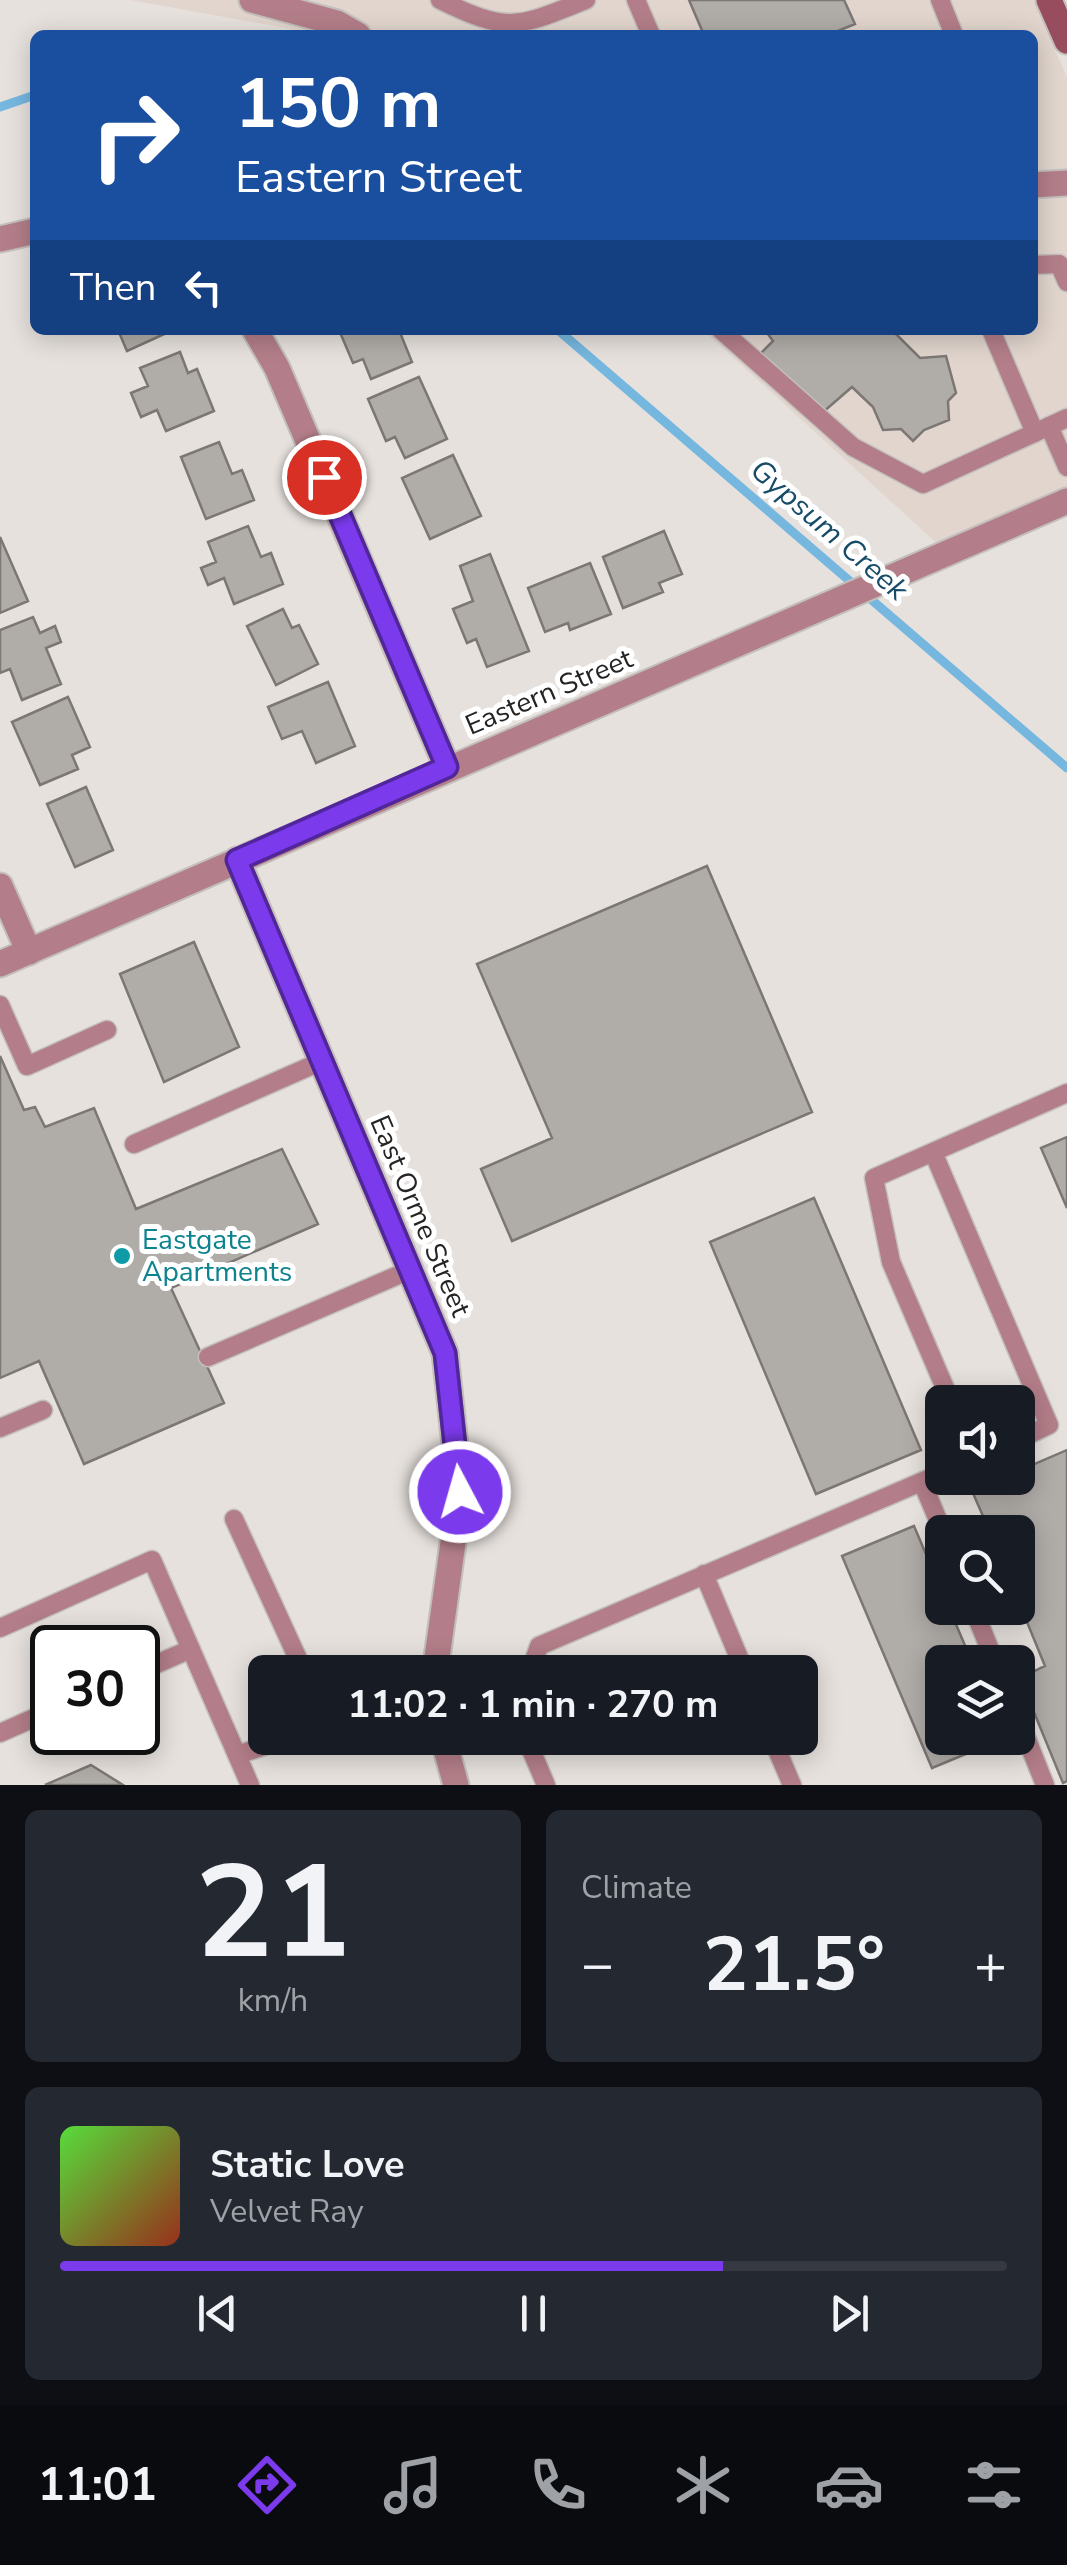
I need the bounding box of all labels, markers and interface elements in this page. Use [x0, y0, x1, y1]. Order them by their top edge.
text: 150 m [235, 56, 441, 152]
icon: right [70, 70, 200, 200]
text: Eastern Street [235, 147, 522, 208]
icon: left [176, 260, 231, 315]
text: Then [70, 262, 156, 313]
pin [282, 435, 367, 520]
icon: arrive [297, 450, 352, 505]
water label: Gypsum Creek [741, 450, 918, 611]
street label: Eastern Street [459, 640, 639, 744]
street label: East Orme Street [360, 1110, 480, 1323]
place label: Eastgate Apartments [142, 1221, 292, 1291]
marker: Eastgate Apartments [111, 1245, 133, 1267]
map controls [925, 1385, 1035, 1755]
button: sound [925, 1385, 1035, 1495]
position arrow [408, 1440, 512, 1544]
button: search [925, 1515, 1035, 1625]
speed limit sign: 30 [30, 1625, 160, 1755]
button: layers [925, 1645, 1035, 1755]
text: 11:02 · 1 min · 270 m [348, 1679, 718, 1730]
text: 21 [195, 1825, 351, 2002]
text: Climate [581, 1866, 692, 1909]
text: 21.5° [703, 1914, 885, 2016]
text: − [581, 1927, 614, 2002]
text: + [974, 1927, 1007, 2002]
text: km/h [238, 1979, 308, 2022]
text: Static Love [210, 2139, 405, 2190]
text: Velvet Ray [210, 2190, 364, 2233]
icon: previous [190, 2286, 245, 2341]
icon: pause [506, 2286, 561, 2341]
icon: next [822, 2286, 877, 2341]
icon: directions [232, 2450, 302, 2520]
icon: music [378, 2450, 448, 2520]
icon: phone [523, 2450, 593, 2520]
icon: climate [668, 2450, 738, 2520]
icon: car [814, 2450, 884, 2520]
icon: filters [959, 2450, 1029, 2520]
text: 11:01 [38, 2455, 157, 2516]

